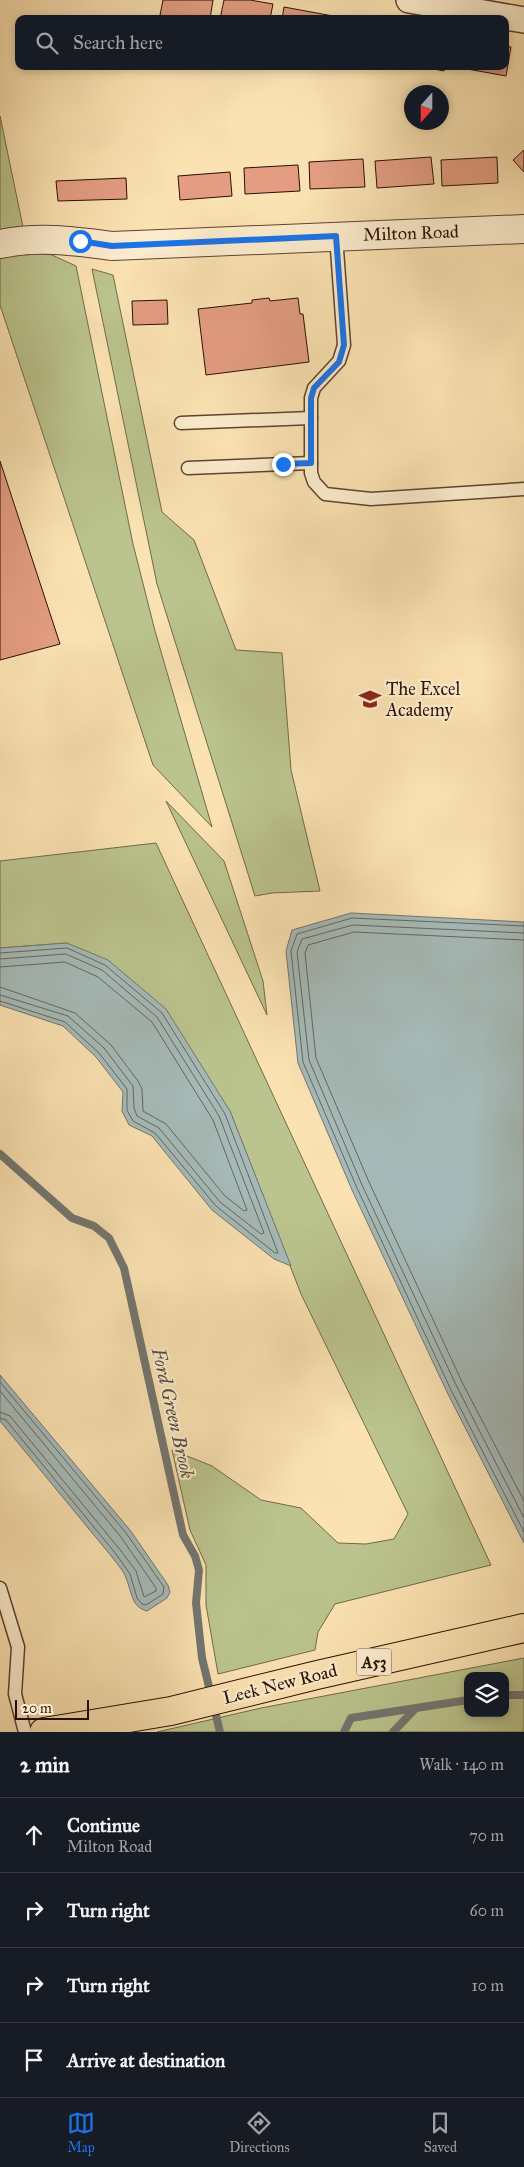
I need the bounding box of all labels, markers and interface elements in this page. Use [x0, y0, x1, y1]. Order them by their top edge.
search box [15, 15, 509, 70]
icon: search [33, 29, 61, 57]
text: Search here [73, 31, 163, 54]
north arrow [404, 85, 449, 130]
street label: Milton Road [363, 220, 459, 246]
route start [69, 230, 92, 253]
route end [272, 453, 295, 476]
place label: The Excel Academy [385, 678, 461, 721]
school or university icon: The Excel Academy [357, 686, 383, 712]
water label: Ford Green Brook [147, 1344, 199, 1481]
road number: A53 [356, 1648, 392, 1675]
street label: Leek New Road [221, 1659, 339, 1709]
map controls [464, 1672, 509, 1717]
button: layers [464, 1672, 509, 1717]
scale bar [15, 1697, 89, 1720]
text: 20 m [22, 1700, 52, 1717]
text: 2 min [20, 1752, 70, 1778]
text: Walk · 140 m [419, 1755, 504, 1774]
text: Continue [67, 1814, 140, 1837]
icon: ahead [20, 1821, 48, 1849]
text: 70 m [469, 1826, 504, 1845]
text: Milton Road [67, 1837, 152, 1856]
icon: right [20, 1896, 48, 1924]
text: Turn right [67, 1899, 150, 1922]
text: 60 m [470, 1901, 504, 1920]
icon: right [20, 1971, 48, 1999]
text: Turn right [67, 1974, 150, 1997]
text: 10 m [472, 1976, 504, 1995]
icon: arrive [20, 2046, 48, 2074]
text: Arrive at destination [67, 2049, 225, 2072]
tab: Map [67, 2109, 95, 2156]
tab: Directions [229, 2109, 290, 2156]
tab: Saved [424, 2109, 457, 2156]

